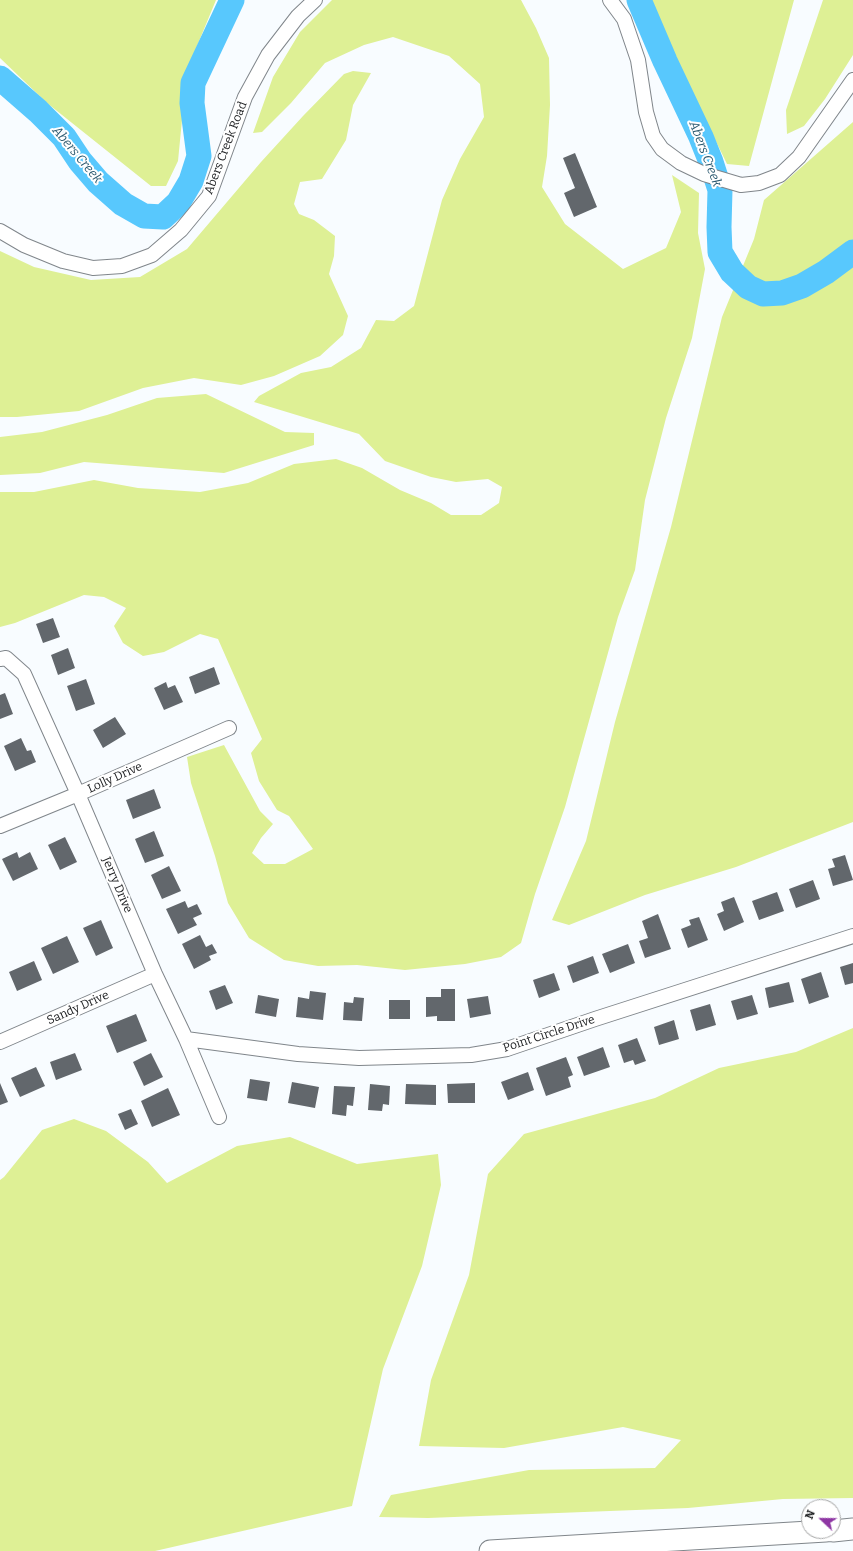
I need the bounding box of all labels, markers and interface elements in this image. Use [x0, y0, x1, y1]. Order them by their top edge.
street label: Abers Creek Road [202, 100, 250, 196]
water label: Abers Creek [685, 119, 725, 189]
water label: Abers Creek [49, 123, 105, 187]
street label: Lolly Drive [85, 760, 145, 796]
street label: Jerry Drive [99, 855, 135, 915]
street label: Sandy Drive [45, 988, 111, 1028]
street label: Point Circle Drive [501, 1012, 597, 1056]
north arrow [801, 1499, 841, 1539]
text: N [803, 1508, 818, 1521]

